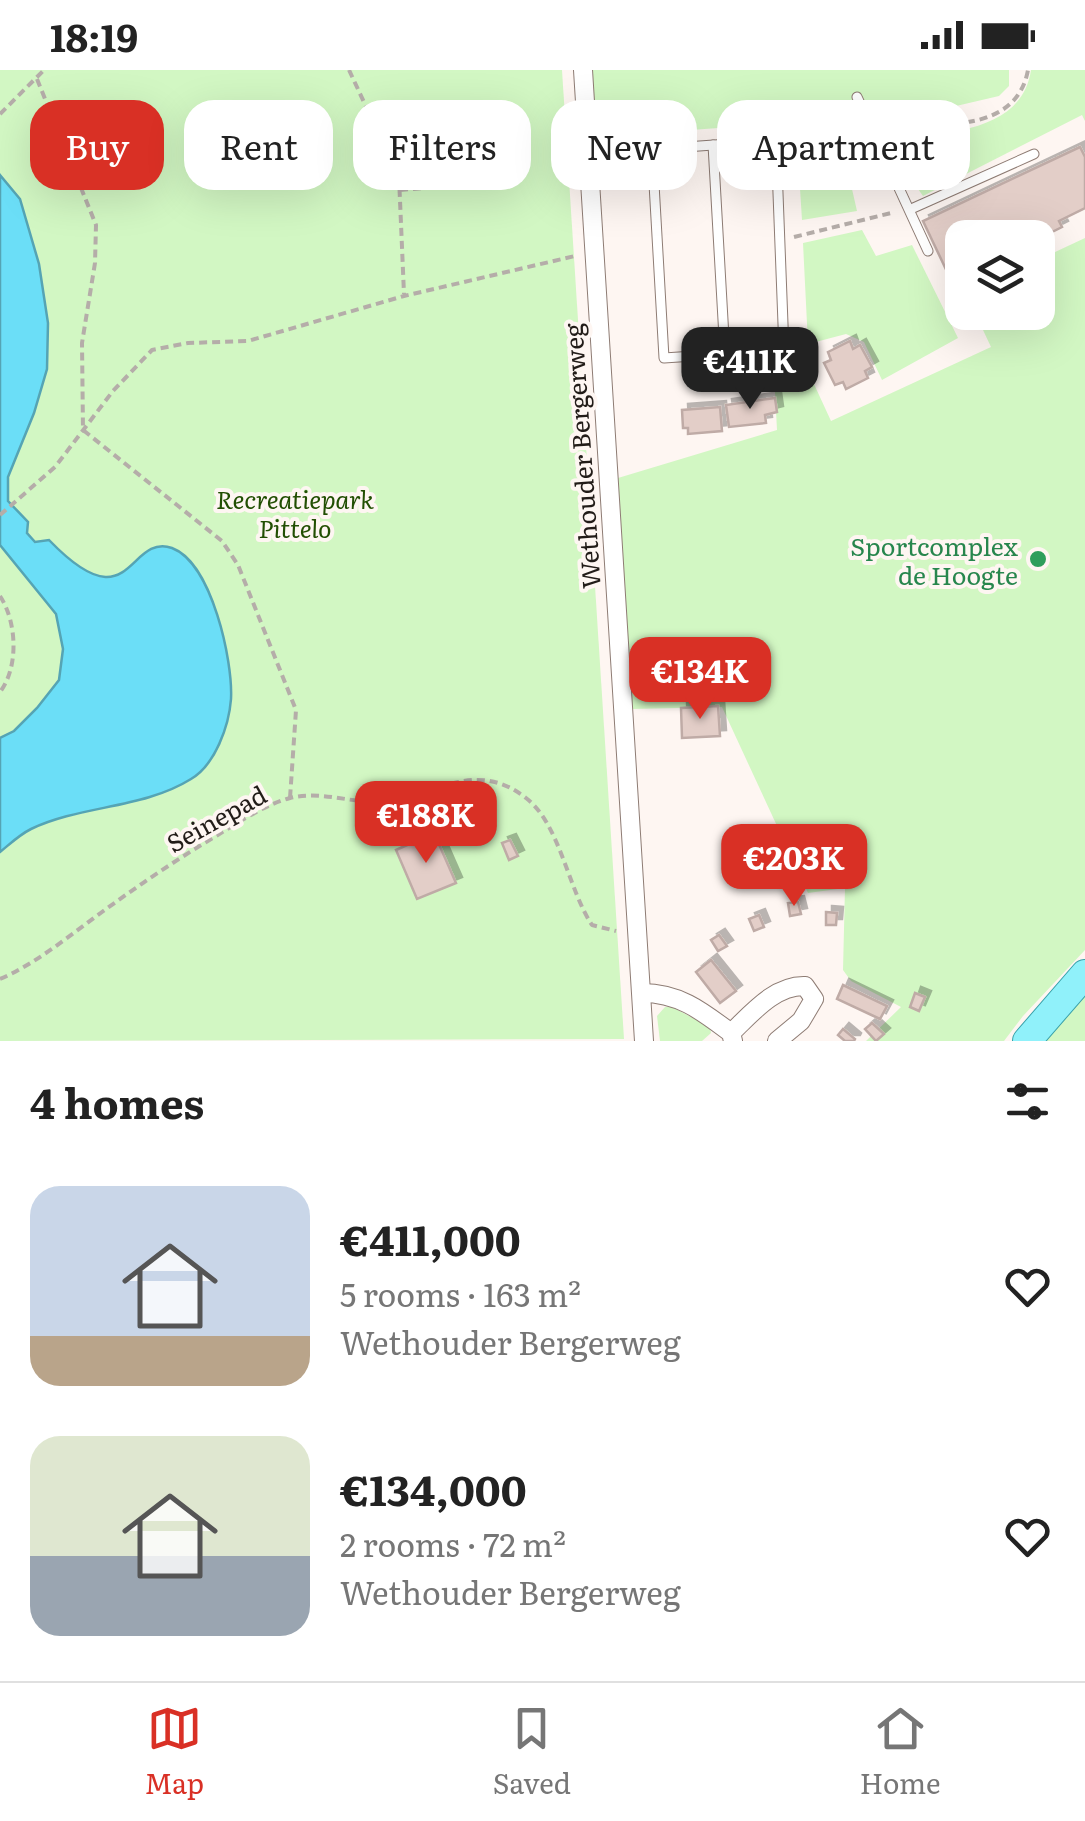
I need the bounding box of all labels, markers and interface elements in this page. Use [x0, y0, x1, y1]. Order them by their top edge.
text: 18:19 [50, 7, 138, 64]
chip: Buy [30, 100, 164, 190]
chip: Rent [184, 100, 333, 190]
chip: Filters [353, 100, 531, 190]
chip: New [551, 100, 697, 190]
chip: Apartment [717, 100, 970, 190]
map controls [945, 220, 1055, 330]
button: layers [945, 220, 1055, 330]
street label: Wethouder Bergerweg [553, 322, 609, 590]
pin: €411K [680, 327, 820, 412]
text: €411K [703, 335, 797, 383]
park label: Recreatiepark Pittelo [216, 480, 374, 546]
place label: Sportcomplex de Hoogte [850, 527, 1019, 593]
marker: Sportcomplex de Hoogte [1027, 548, 1049, 570]
pin: €134K [630, 637, 770, 722]
text: €134K [651, 645, 749, 693]
street label: Seinepad [159, 775, 273, 861]
pin: €188K [356, 781, 496, 866]
text: €188K [377, 789, 475, 837]
pin: €203K [724, 824, 864, 909]
text: €203K [743, 832, 845, 880]
text: 4 homes [30, 1070, 204, 1132]
icon: filters [1000, 1074, 1055, 1129]
text: €411,000 [340, 1207, 521, 1269]
icon: home [110, 1226, 230, 1346]
icon: heart [1000, 1259, 1055, 1314]
text: 5 rooms · 163 m² [340, 1269, 581, 1317]
text: Wethouder Bergerweg [340, 1317, 681, 1365]
text: €134,000 [340, 1457, 527, 1519]
icon: home [110, 1476, 230, 1596]
icon: heart [1000, 1509, 1055, 1564]
text: 2 rooms · 72 m² [340, 1519, 566, 1567]
text: Wethouder Bergerweg [340, 1567, 681, 1615]
tab: Map [144, 1701, 204, 1803]
tab: Saved [493, 1701, 571, 1803]
tab: Home [860, 1701, 941, 1803]

